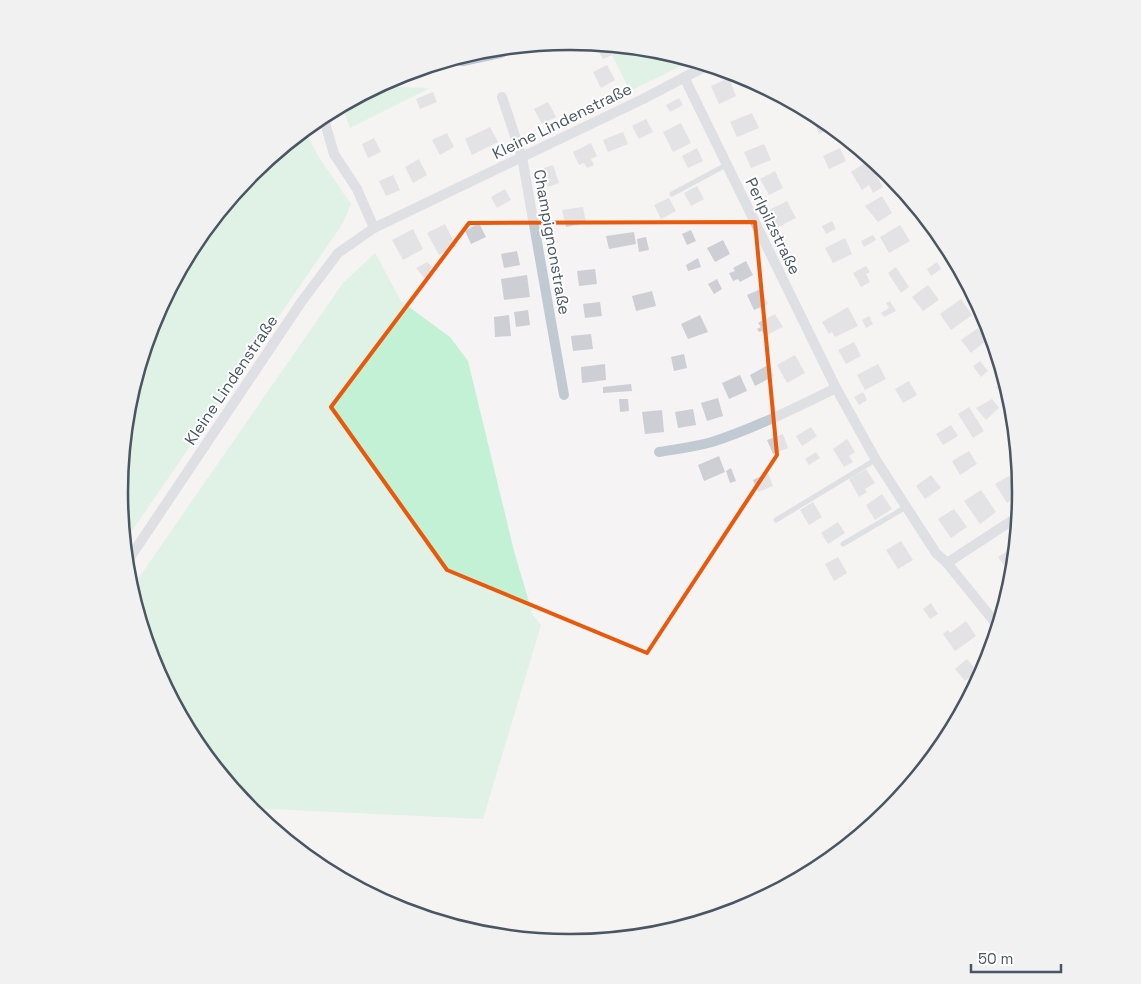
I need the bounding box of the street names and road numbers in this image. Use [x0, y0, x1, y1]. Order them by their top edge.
street label: Kleine Lindenstraße [489, 78, 635, 164]
street label: Champignonstraße [529, 168, 575, 316]
street label: Perlpilzstraße [740, 174, 806, 278]
street label: Kleine Lindenstraße [180, 311, 282, 449]

